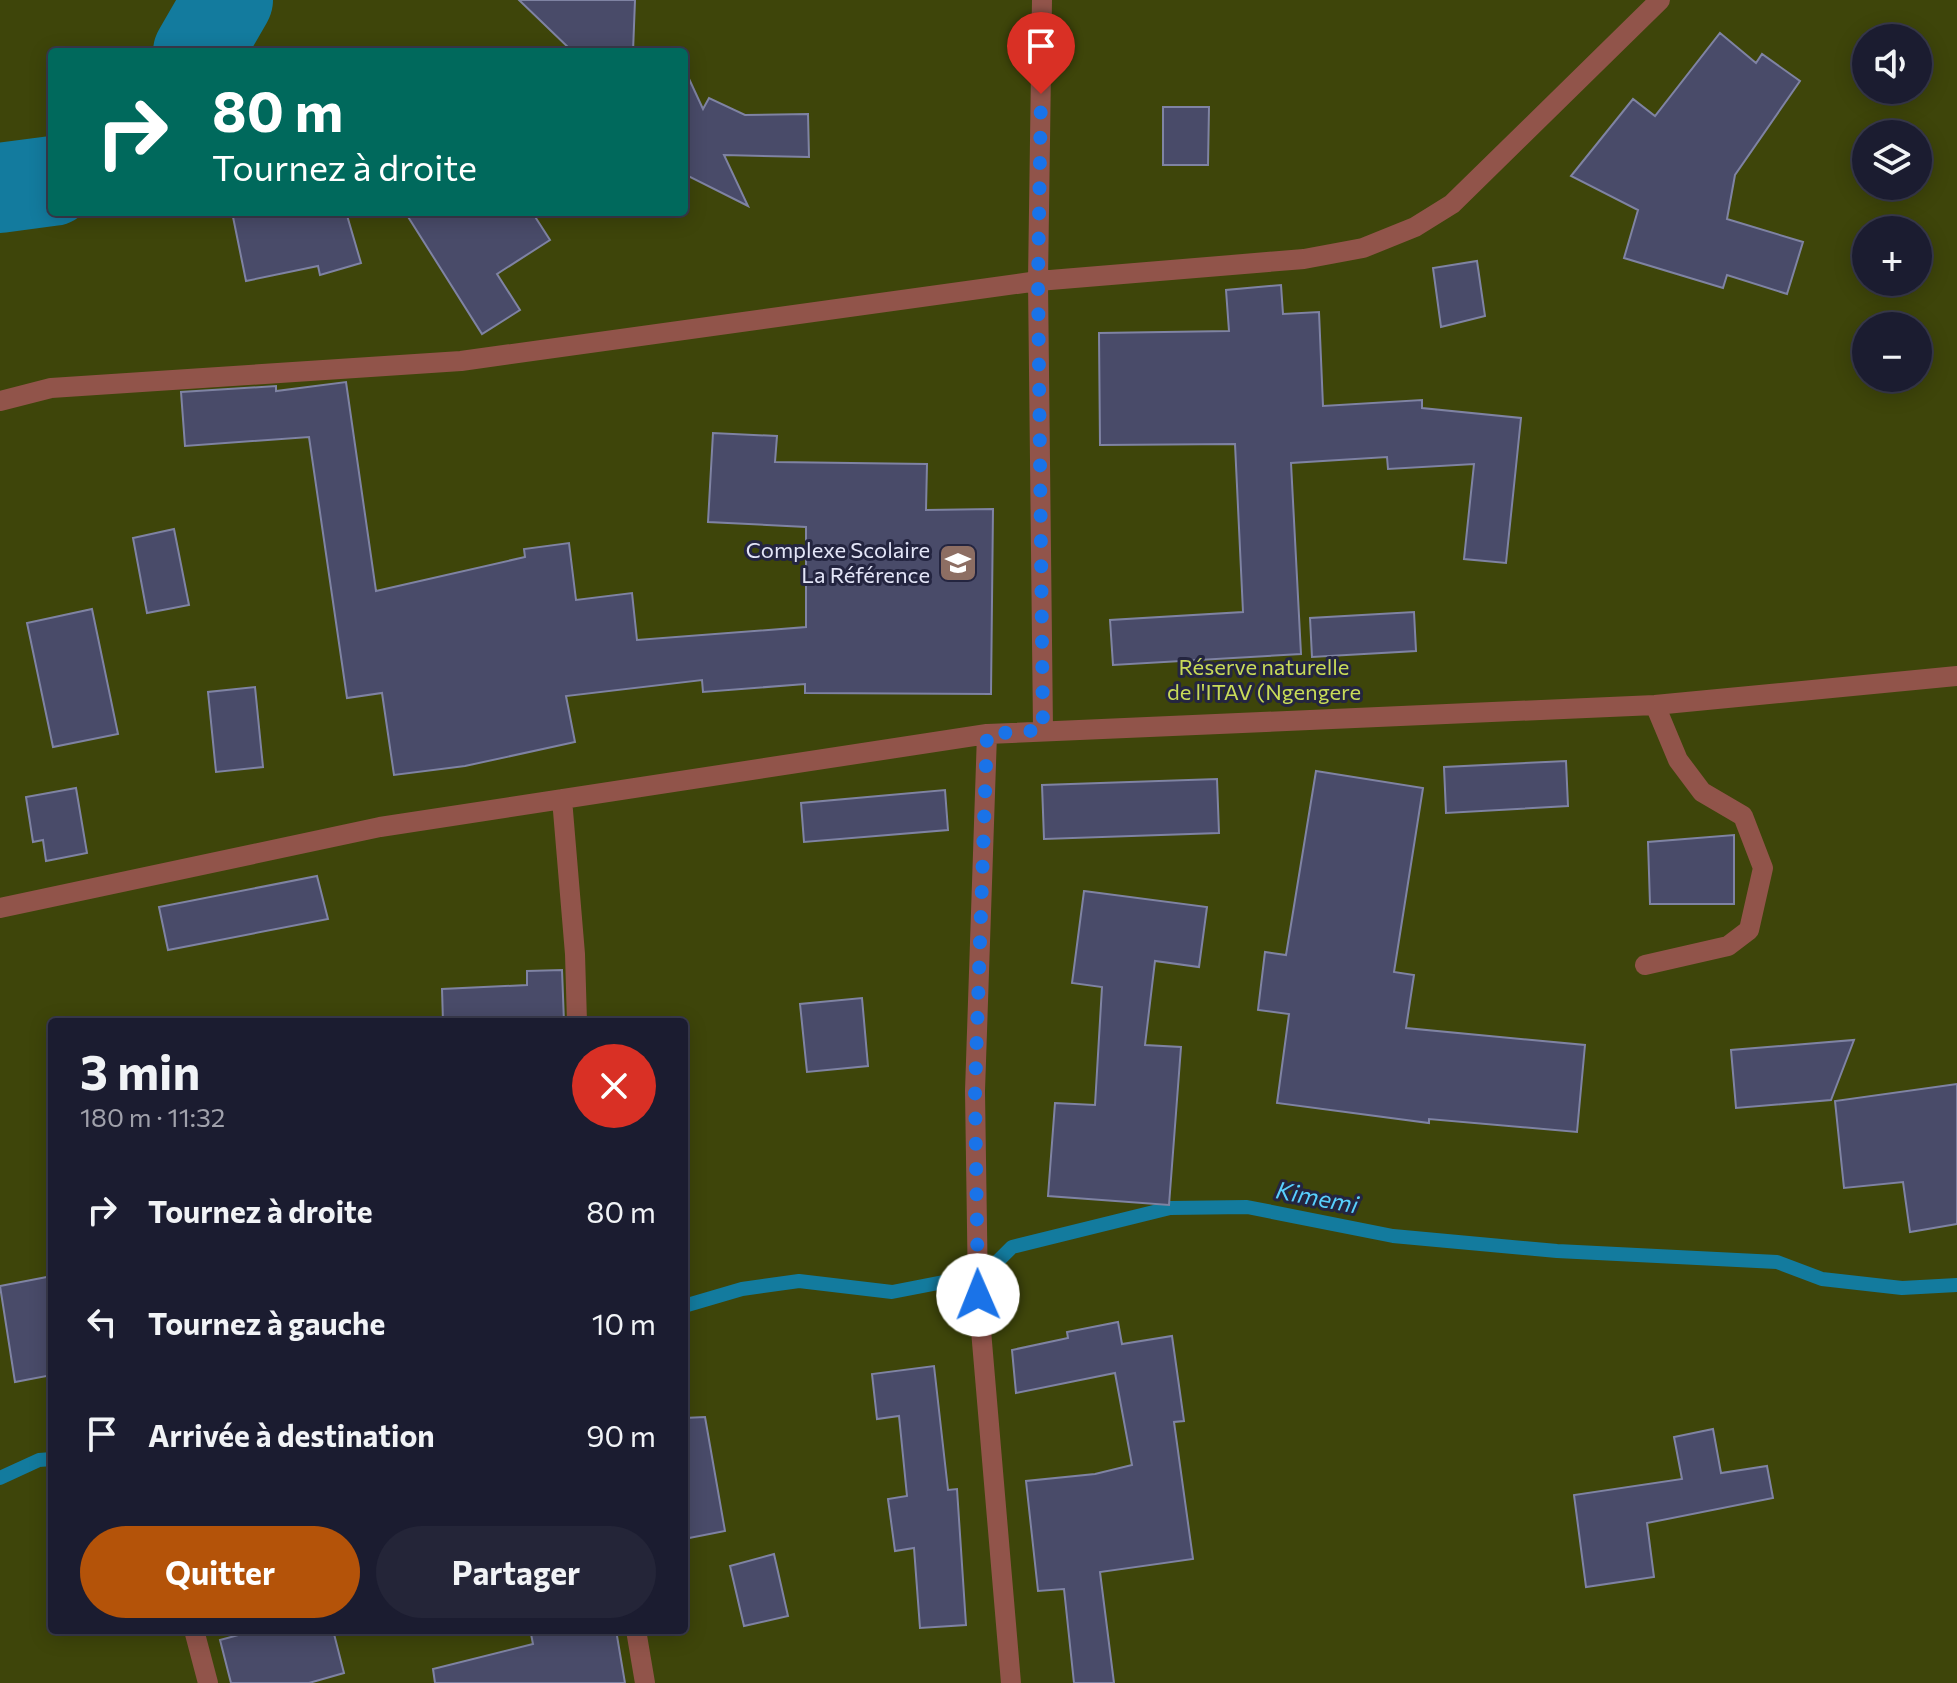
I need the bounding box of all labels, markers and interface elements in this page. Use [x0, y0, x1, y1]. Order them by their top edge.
pin [1007, 12, 1075, 94]
icon: arrive [1019, 24, 1063, 68]
map controls [1852, 24, 1932, 392]
button: sound [1852, 24, 1932, 104]
text: 80 m [212, 75, 343, 144]
icon: right [80, 80, 184, 184]
button: layers [1852, 120, 1932, 200]
text: Tournez à droite [212, 144, 477, 188]
button: + [1852, 216, 1932, 296]
button: − [1852, 312, 1932, 392]
place label: Complexe Scolaire La Référence [746, 536, 930, 588]
school or university icon: Complexe Scolaire La Référence [937, 542, 979, 584]
park label: Réserve naturelle de l'ITAV (Ngengere [1167, 653, 1361, 705]
text: 3 min [80, 1041, 200, 1100]
button: close [572, 1044, 656, 1128]
text: 180 m · 11:32 [80, 1101, 225, 1132]
water label: Kimemi [1274, 1174, 1362, 1219]
icon: right [80, 1188, 124, 1232]
text: Tournez à droite [148, 1192, 372, 1229]
text: 80 m [586, 1192, 656, 1229]
position arrow [936, 1253, 1020, 1337]
icon: left [80, 1300, 124, 1344]
text: Tournez à gauche [148, 1304, 385, 1341]
text: 10 m [592, 1304, 656, 1341]
icon: arrive [80, 1412, 124, 1456]
text: Arrivée à destination [148, 1416, 435, 1453]
text: 90 m [586, 1416, 656, 1453]
button: Quitter [80, 1526, 360, 1618]
button: Partager [376, 1526, 656, 1618]

